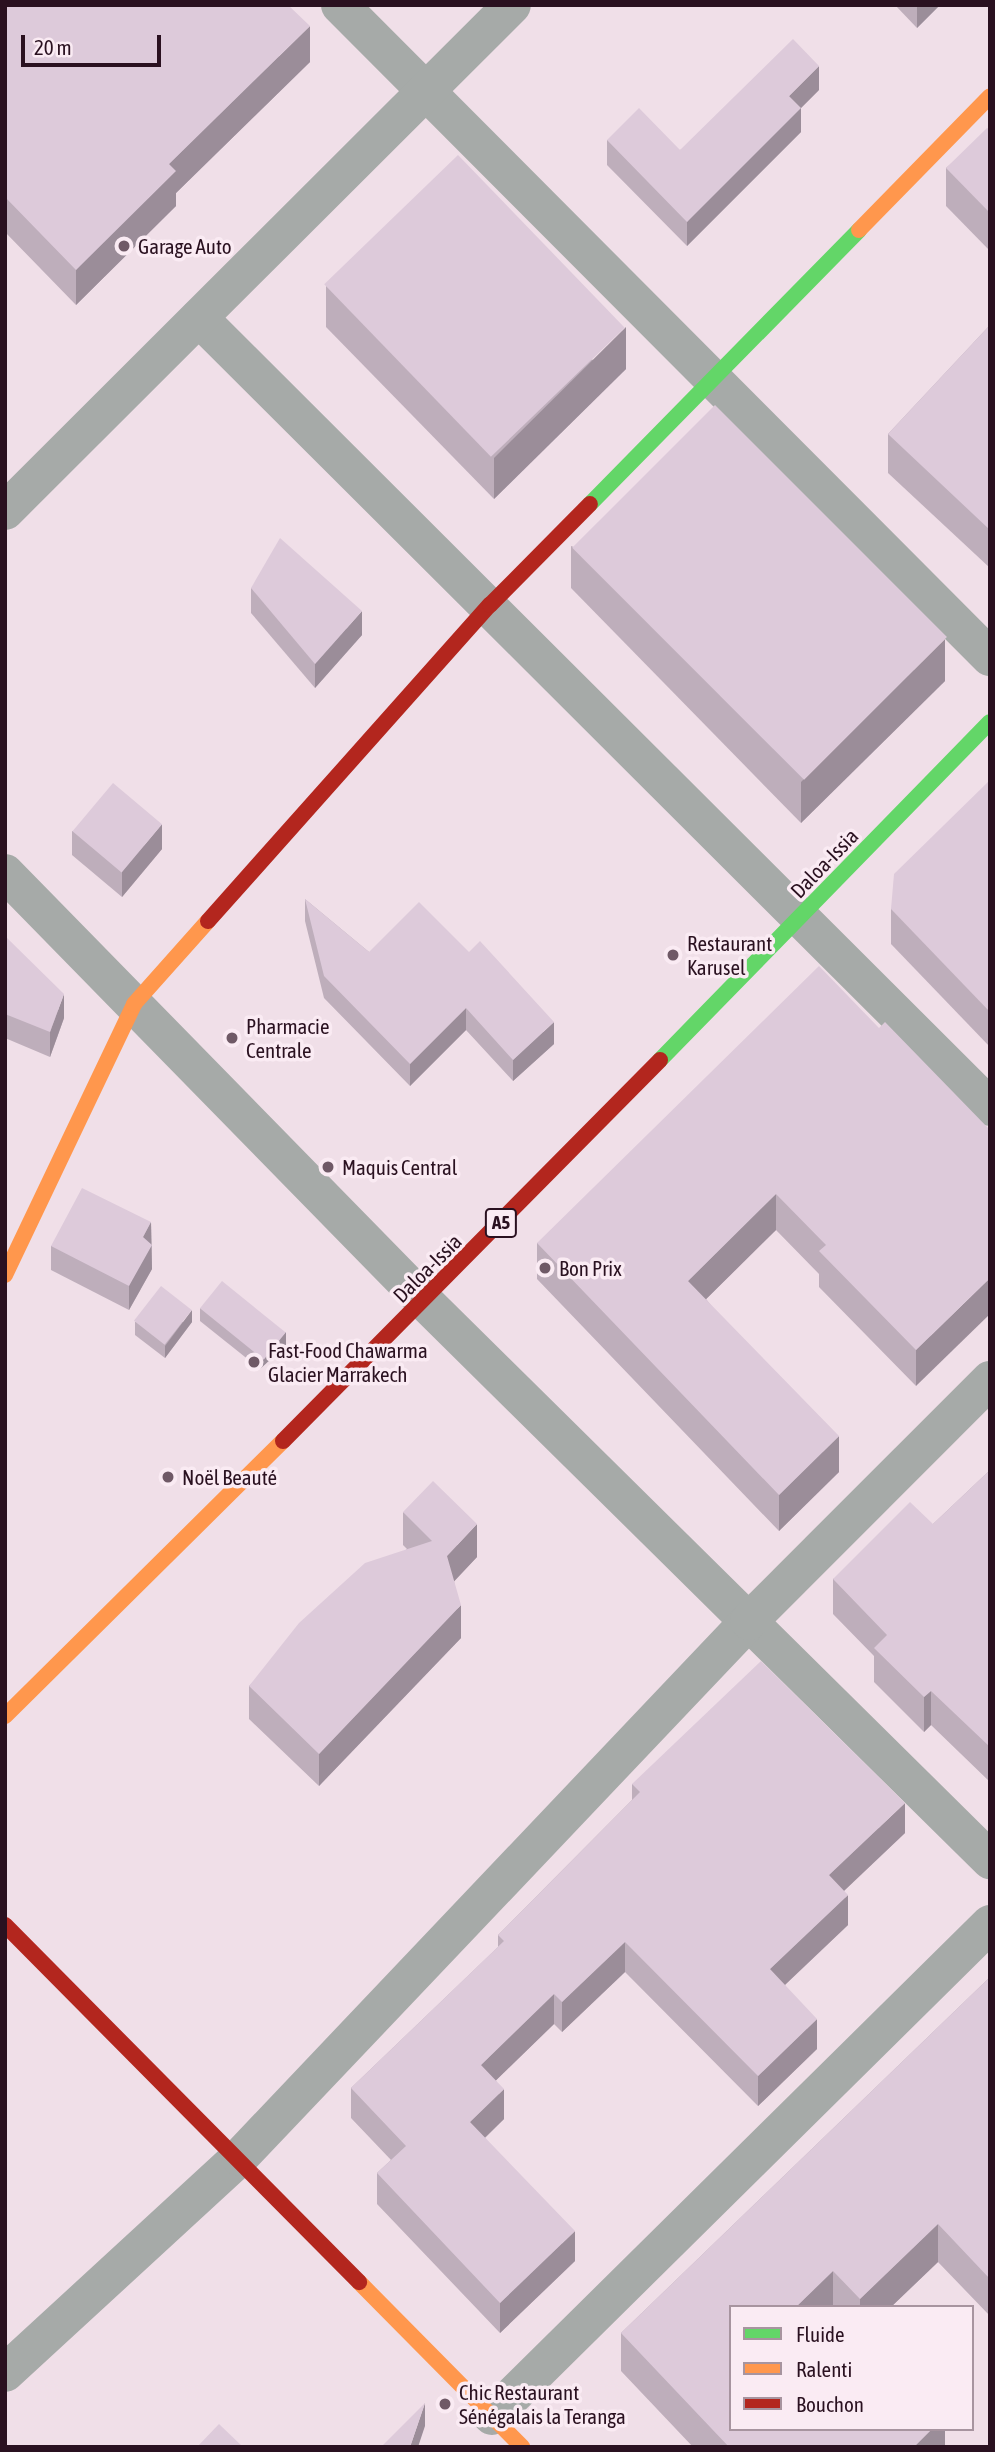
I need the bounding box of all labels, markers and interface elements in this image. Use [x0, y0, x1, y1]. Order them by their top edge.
scale bar [24, 21, 164, 65]
text: 20 m [34, 35, 72, 59]
place label: Garage Auto [138, 233, 232, 259]
marker: Garage Auto [116, 238, 132, 254]
street label: Daloa-Issia [785, 823, 863, 903]
place label: Restaurant Karusel [687, 930, 772, 980]
marker: Restaurant Karusel [665, 947, 681, 963]
place label: Pharmacie Centrale [246, 1013, 329, 1063]
marker: Pharmacie Centrale [224, 1030, 240, 1046]
place label: Maquis Central [342, 1154, 457, 1180]
marker: Maquis Central [320, 1159, 336, 1175]
road number: A5 [484, 1208, 518, 1238]
street label: Daloa-Issia [387, 1228, 467, 1308]
place label: Bon Prix [559, 1255, 622, 1281]
marker: Bon Prix [537, 1260, 553, 1276]
place label: Fast-Food Chawarma Glacier Marrakech [268, 1337, 428, 1387]
marker: Fast-Food Chawarma Glacier Marrakech [246, 1354, 262, 1370]
place label: Noël Beauté [182, 1464, 277, 1490]
marker: Noël Beauté [160, 1469, 176, 1485]
legend [729, 2305, 974, 2431]
text: Fluide [796, 2322, 845, 2346]
text: Ralenti [796, 2357, 852, 2381]
place label: Chic Restaurant Sénégalais la Teranga [459, 2379, 626, 2429]
text: Bouchon [796, 2392, 864, 2416]
marker: Chic Restaurant Sénégalais la Teranga [437, 2396, 453, 2412]

